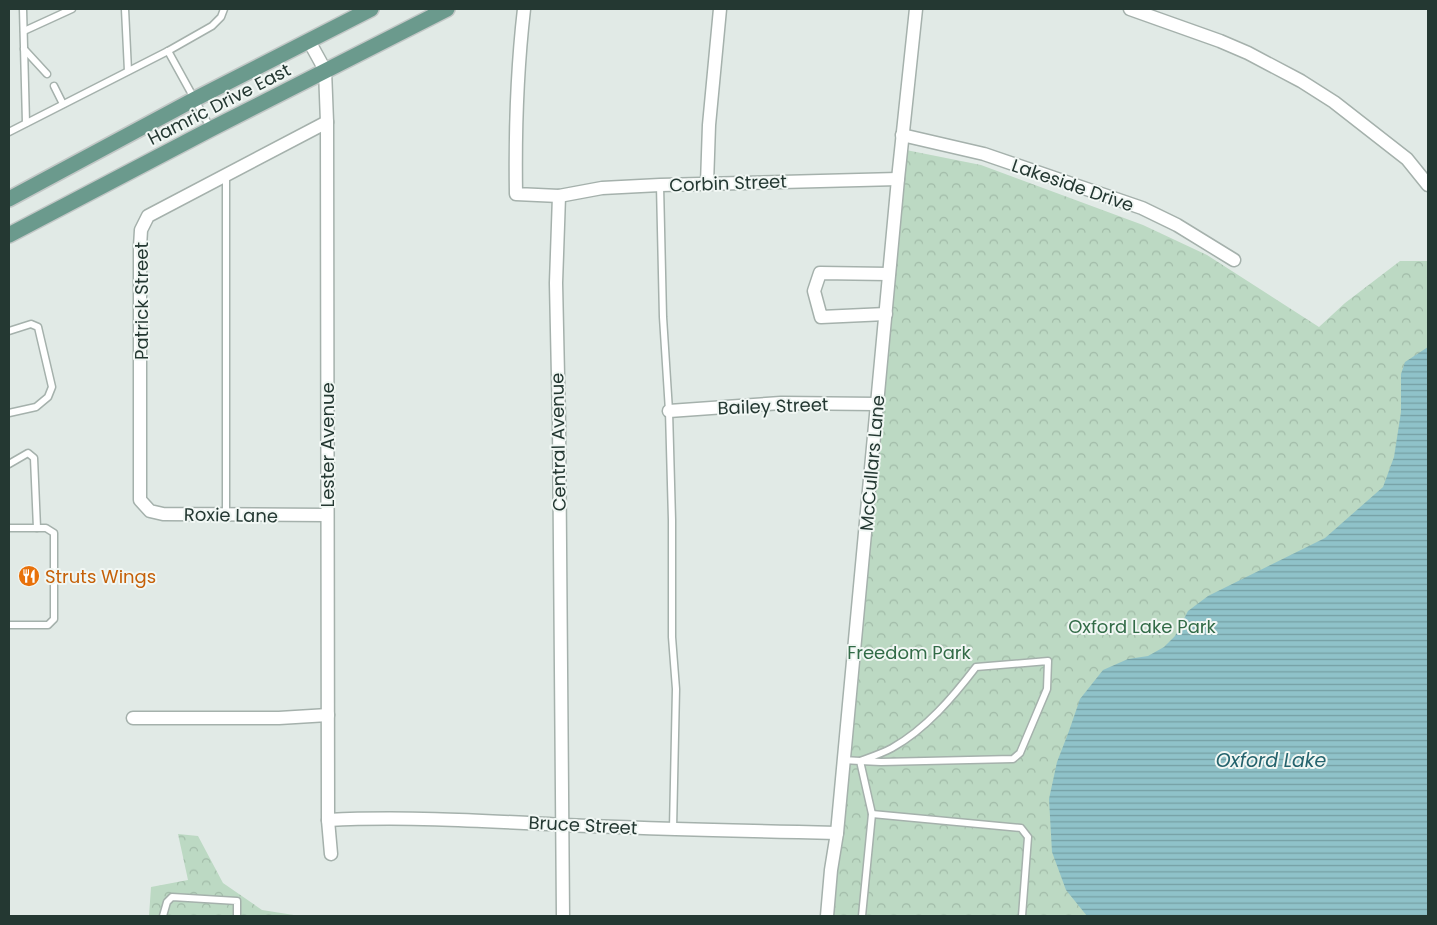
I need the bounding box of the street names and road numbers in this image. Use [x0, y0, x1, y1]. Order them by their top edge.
street label: Hamric Drive East [143, 57, 295, 151]
street label: Lakeside Drive [1009, 152, 1137, 218]
street label: Corbin Street [669, 168, 787, 198]
street label: Patrick Street [129, 242, 154, 360]
street label: Central Avenue [544, 372, 572, 512]
street label: Lester Avenue [315, 382, 340, 508]
street label: Bailey Street [717, 392, 829, 420]
street label: McCullars Lane [854, 394, 890, 532]
street label: Roxie Lane [184, 502, 278, 528]
street label: Bruce Street [528, 810, 638, 840]

